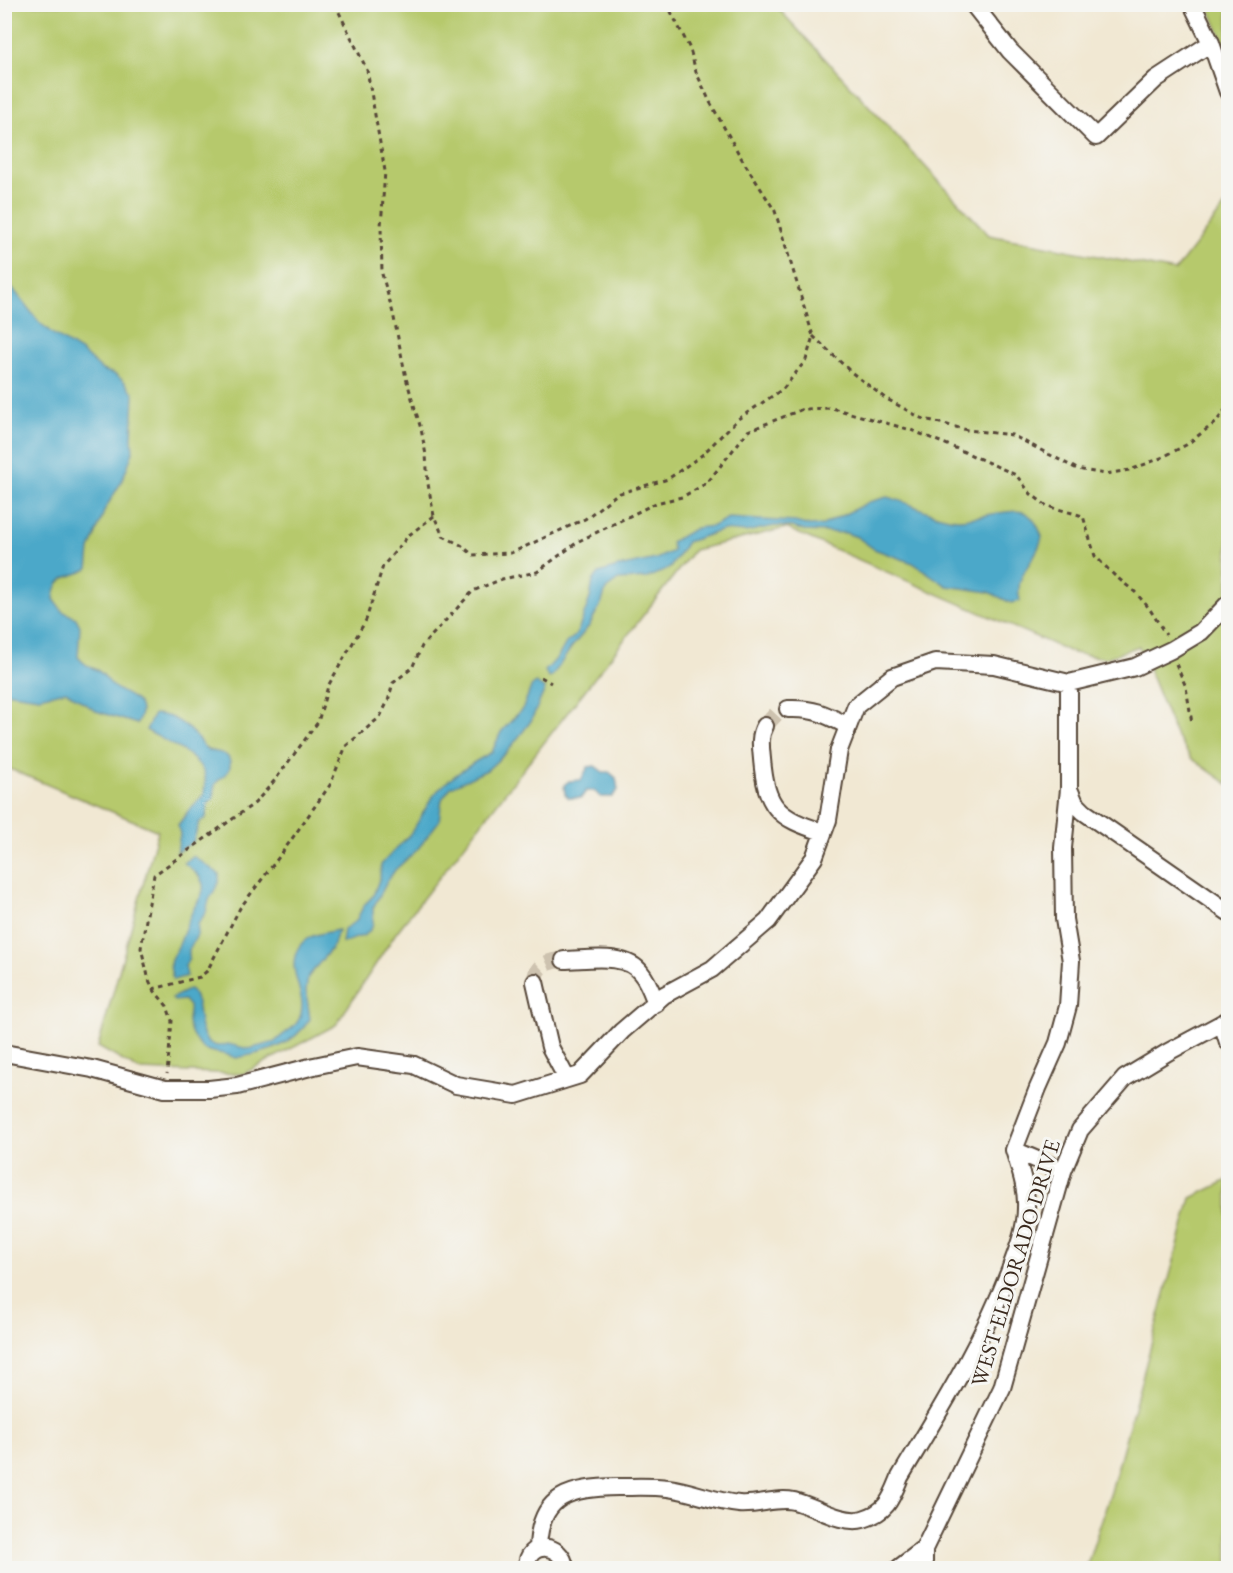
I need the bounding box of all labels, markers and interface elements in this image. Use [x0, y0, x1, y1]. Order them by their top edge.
street label: WEST ELDORADO DRIVE [964, 1136, 1067, 1390]

